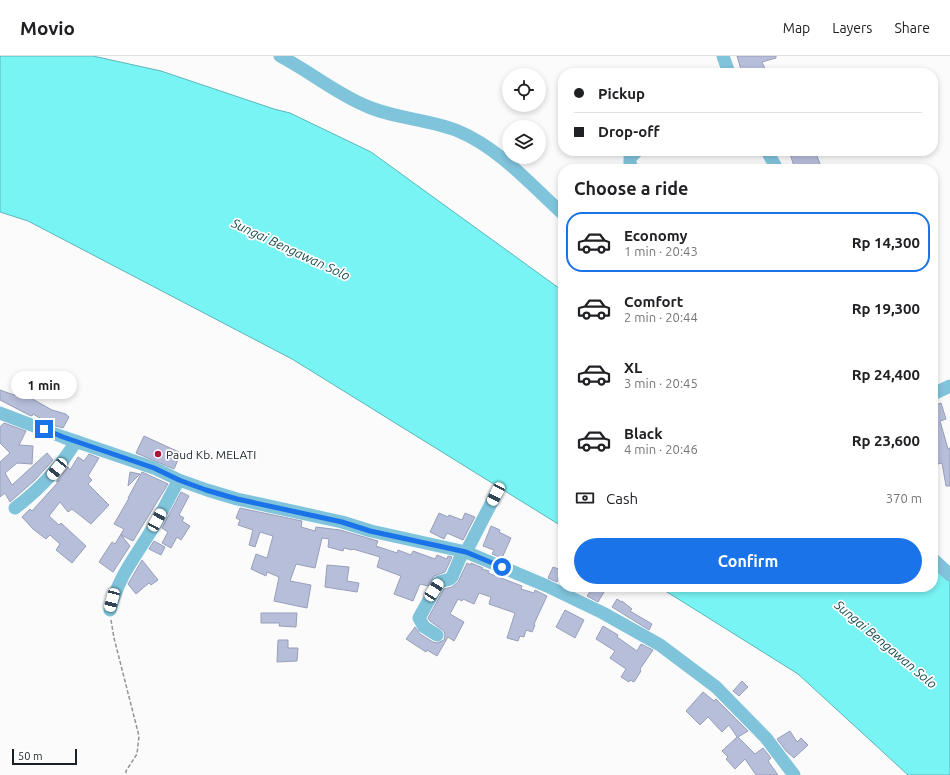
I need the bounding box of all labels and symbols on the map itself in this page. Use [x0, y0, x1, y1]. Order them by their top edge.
water label: Sungai Bengawan Solo [229, 215, 352, 283]
callout: 1 min [11, 371, 77, 399]
route end [35, 420, 53, 438]
place label: Paud Kb. MELATI [166, 448, 256, 461]
marker: Paud Kb. MELATI [153, 449, 163, 459]
car [45, 456, 69, 482]
car [485, 481, 507, 507]
car [146, 507, 168, 533]
route start [493, 558, 511, 576]
car [422, 577, 446, 603]
car [103, 587, 121, 613]
water label: Sungai Bengawan Solo [831, 597, 940, 691]
scale bar [12, 747, 77, 766]

